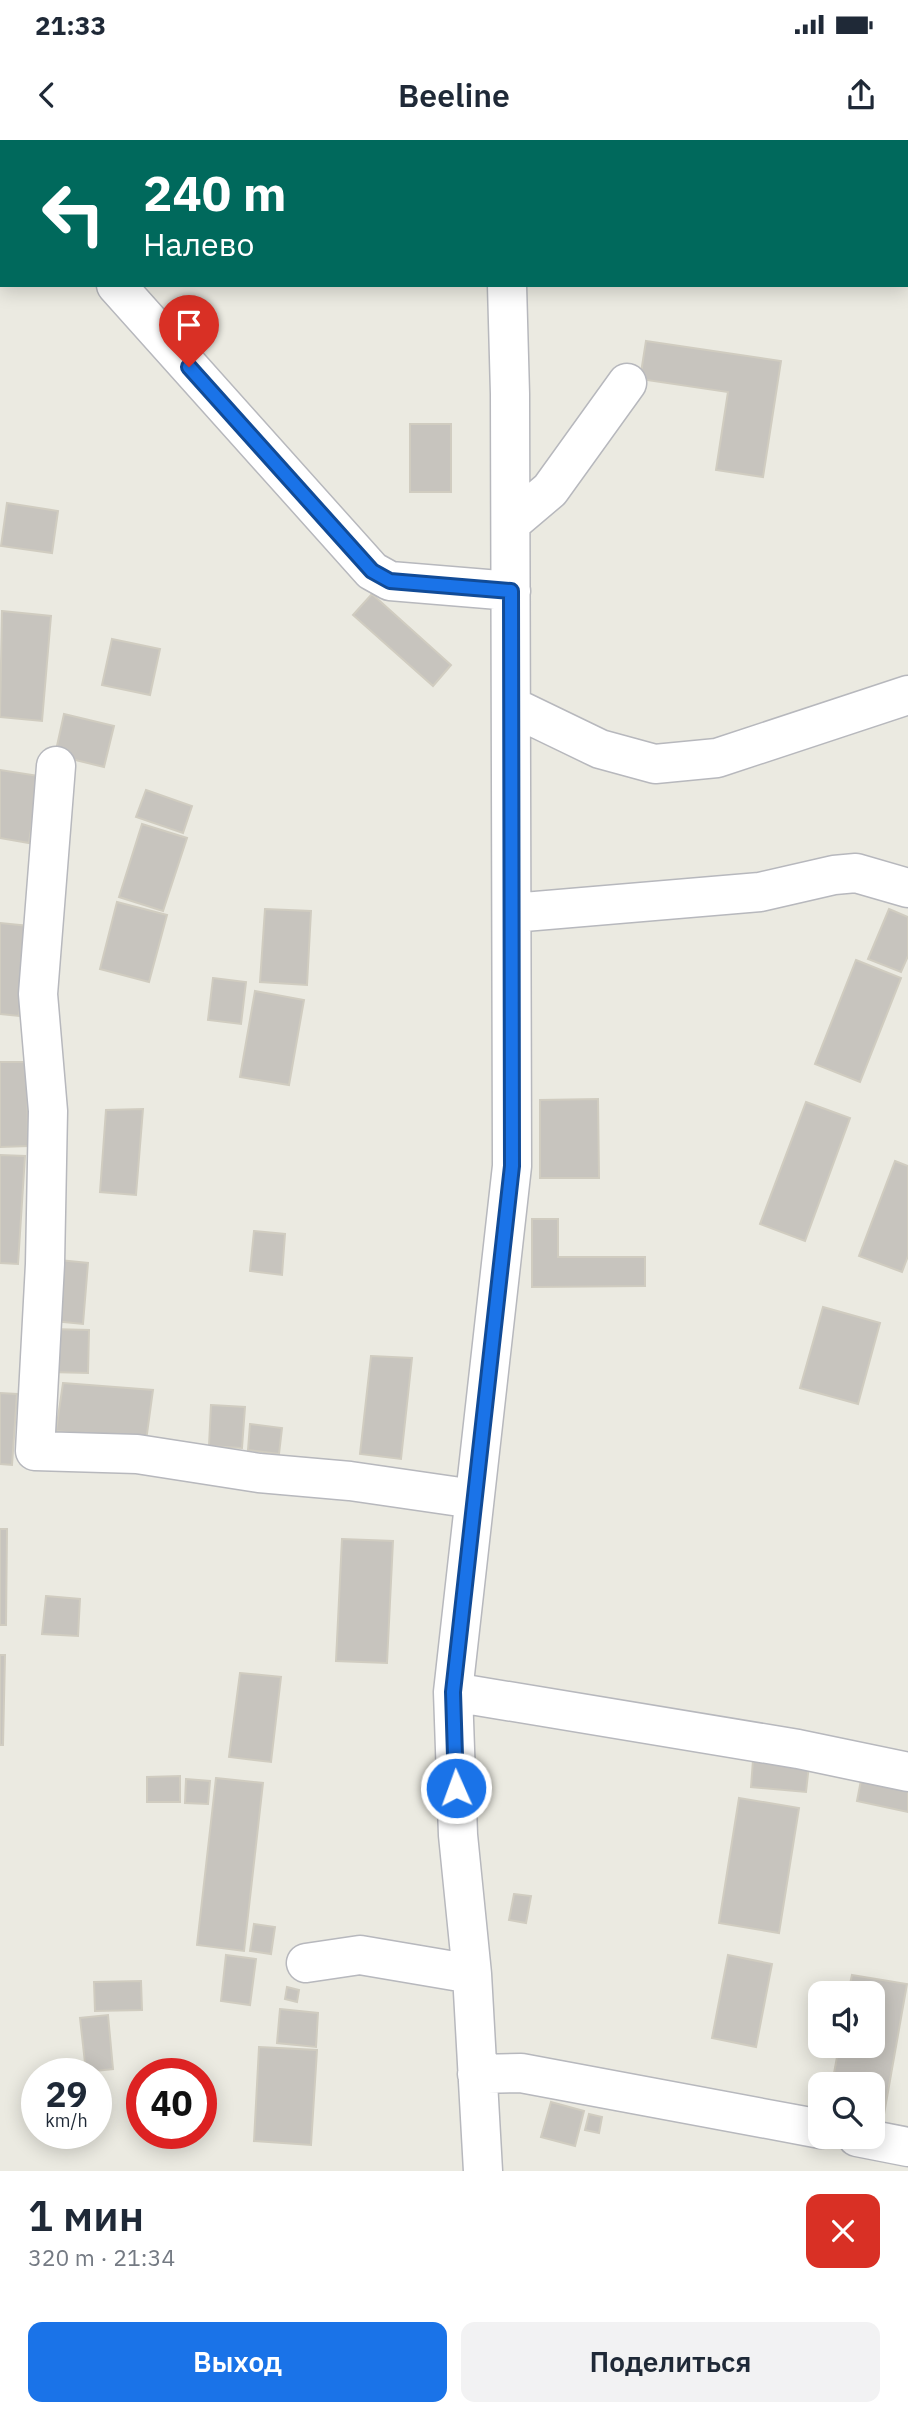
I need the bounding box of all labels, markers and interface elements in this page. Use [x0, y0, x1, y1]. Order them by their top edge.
text: 21:33 [35, 8, 106, 42]
text: Beeline [398, 74, 510, 116]
icon: back [28, 76, 66, 114]
icon: share [842, 76, 880, 114]
text: 240 m [143, 161, 287, 224]
icon: left [28, 168, 119, 259]
text: Налево [143, 223, 254, 265]
pin [159, 295, 219, 367]
icon: arrive [170, 306, 208, 344]
position arrow [419, 1751, 493, 1825]
map controls [808, 1981, 885, 2149]
button: sound [808, 1981, 885, 2058]
speed limit sign: 40 [126, 2058, 217, 2149]
text: 29 [45, 2071, 88, 2117]
button: search [808, 2072, 885, 2149]
text: km/h [45, 2109, 88, 2132]
text: 1 мин [28, 2188, 144, 2243]
button: close [806, 2194, 880, 2268]
text: 320 m · 21:34 [28, 2242, 175, 2272]
button: Выход [28, 2322, 447, 2402]
button: Поделиться [461, 2322, 880, 2402]

